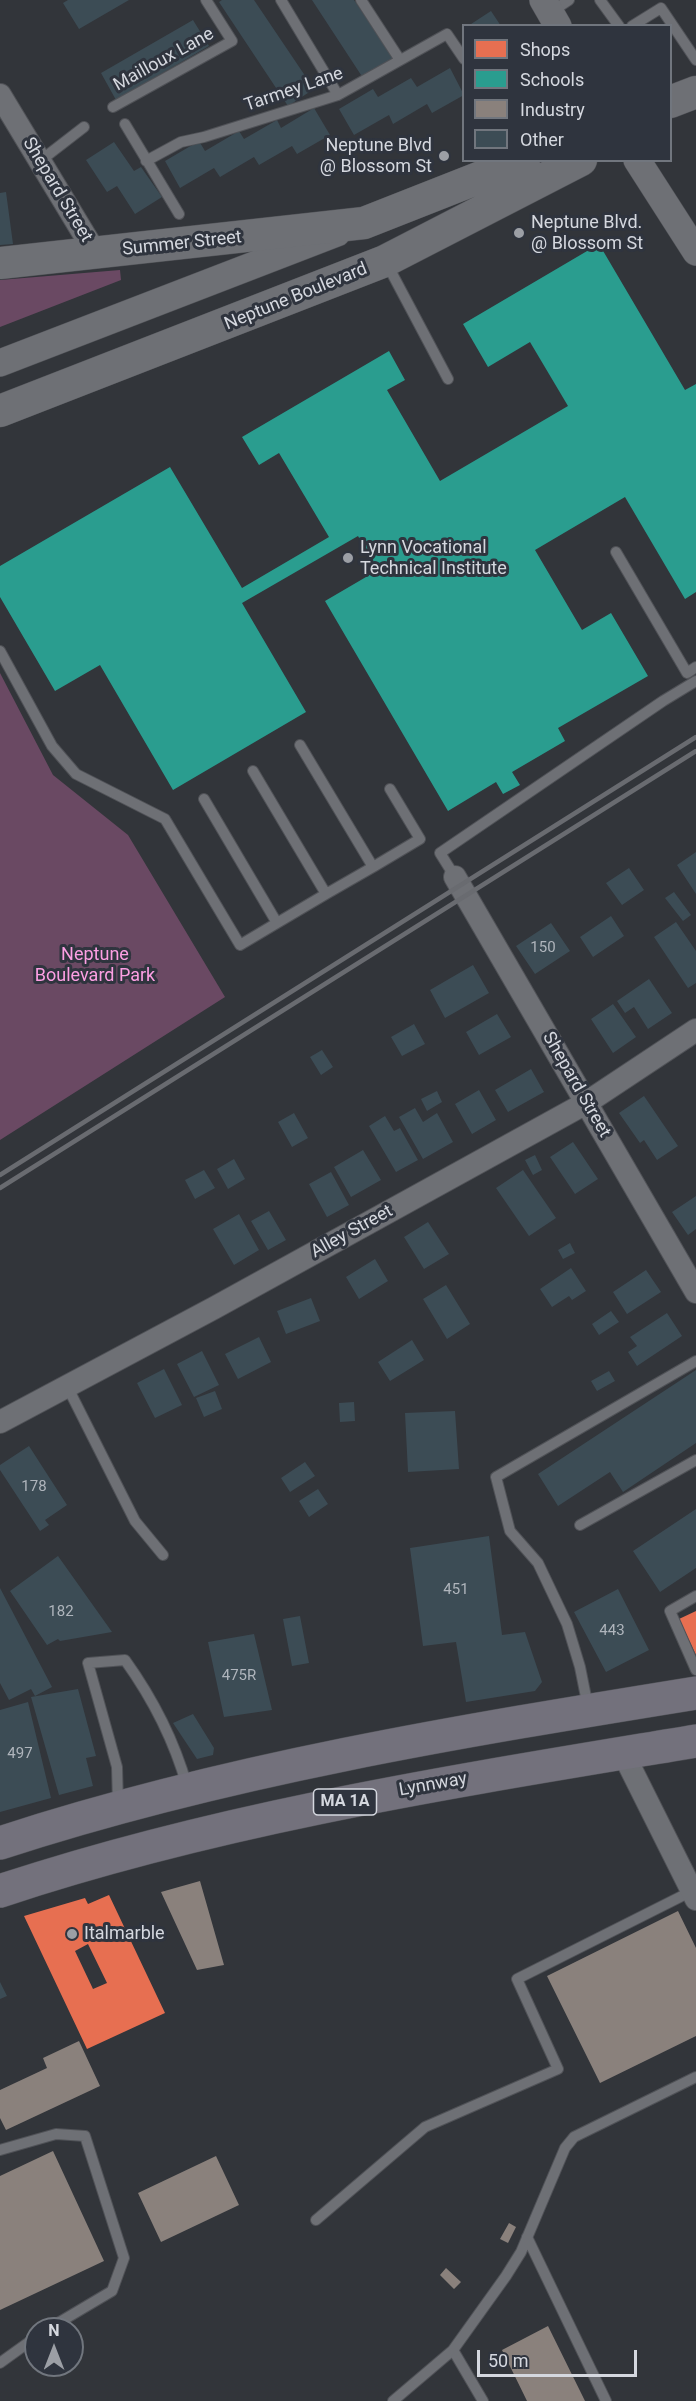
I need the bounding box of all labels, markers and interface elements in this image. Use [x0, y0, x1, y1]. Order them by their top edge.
street label: Mailloux Lane [110, 24, 218, 96]
legend [462, 24, 672, 162]
text: Shops [520, 39, 570, 60]
street label: Tarmey Lane [242, 63, 346, 117]
text: Schools [520, 69, 584, 90]
text: Industry [520, 99, 585, 120]
text: Other [520, 129, 564, 150]
street label: Shepard Street [17, 134, 97, 246]
place label: Neptune Blvd @ Blossom St [320, 135, 432, 178]
marker: Neptune Blvd @ Blossom St [437, 149, 451, 163]
place label: Neptune Blvd. @ Blossom St [531, 212, 643, 254]
marker: Neptune Blvd. @ Blossom St [512, 226, 526, 240]
street label: Summer Street [121, 227, 243, 261]
street label: Neptune Boulevard [222, 259, 370, 335]
place label: Lynn Vocational Technical Institute [360, 537, 507, 580]
marker: Lynn Vocational Technical Institute [341, 551, 355, 565]
house number: 150 [530, 939, 556, 957]
park label: Neptune Boulevard Park [35, 944, 155, 986]
street label: Shepard Street [537, 1028, 615, 1142]
street label: Alley Street [307, 1201, 397, 1263]
house number: 178 [21, 1478, 47, 1496]
house number: 451 [443, 1581, 469, 1599]
house number: 182 [48, 1603, 74, 1621]
house number: 443 [599, 1622, 625, 1640]
house number: 475R [222, 1667, 256, 1685]
house number: 497 [7, 1745, 33, 1763]
street label: Lynnway [397, 1768, 469, 1802]
road number: MA 1A [314, 1789, 376, 1815]
place label: Italmarble [84, 1923, 165, 1945]
marker: Italmarble [65, 1927, 79, 1941]
north arrow [24, 2317, 84, 2377]
text: N [48, 2321, 60, 2340]
scale bar [480, 2338, 640, 2376]
text: 50 m [488, 2350, 528, 2371]

